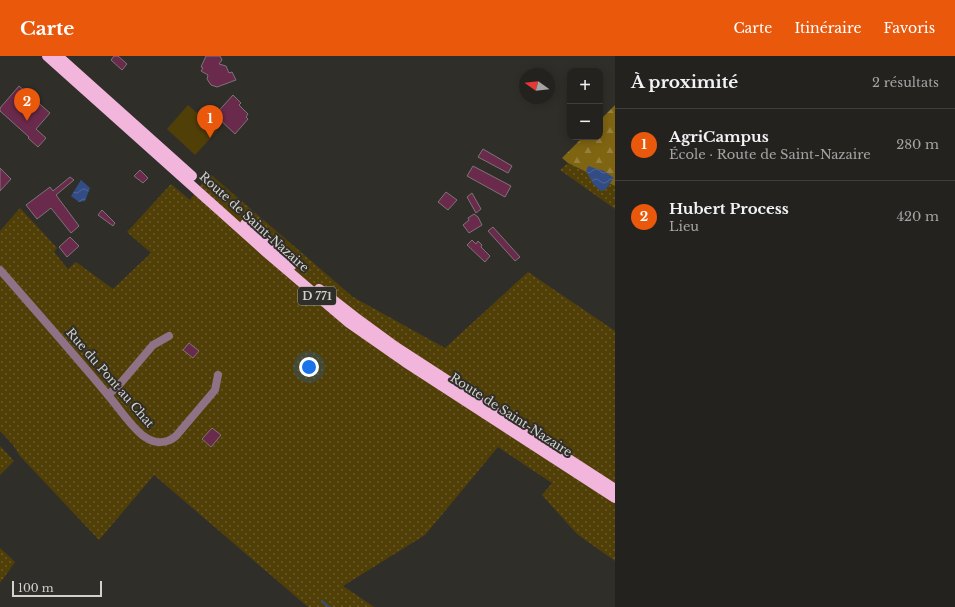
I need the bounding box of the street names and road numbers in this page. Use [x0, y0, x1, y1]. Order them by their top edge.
street label: Route de Saint-Nazaire [197, 168, 312, 275]
road number: D 771 [298, 287, 336, 305]
street label: Rue du Pont au Chat [63, 325, 158, 431]
street label: Route de Saint-Nazaire [448, 370, 575, 460]

